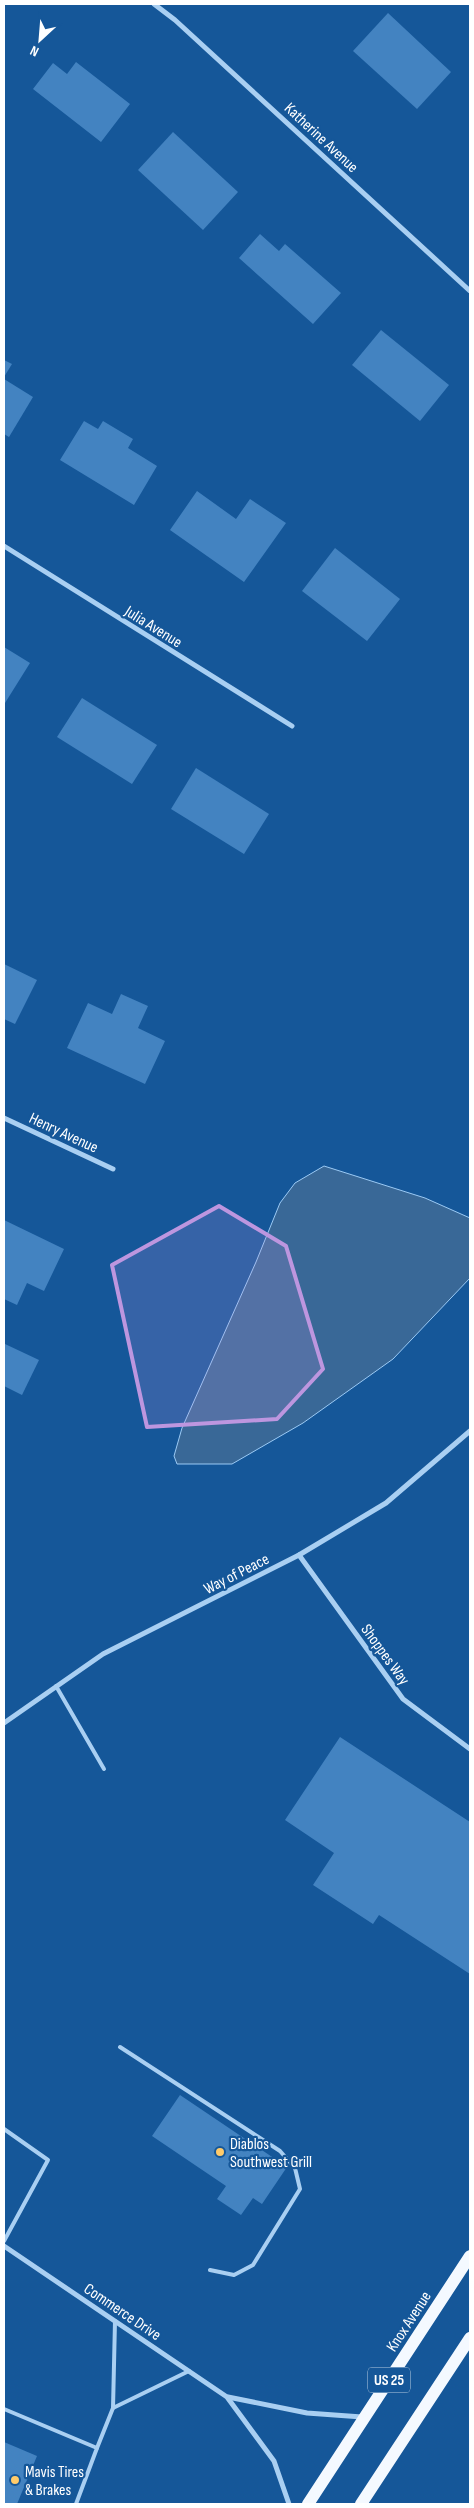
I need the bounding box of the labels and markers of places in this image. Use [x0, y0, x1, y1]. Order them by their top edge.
place label: Diablos Southwest Grill [230, 2135, 312, 2172]
marker: Diablos Southwest Grill [214, 2146, 226, 2158]
place label: Mavis Tires & Brakes [25, 2463, 84, 2500]
marker: Mavis Tires & Brakes [9, 2474, 21, 2486]

